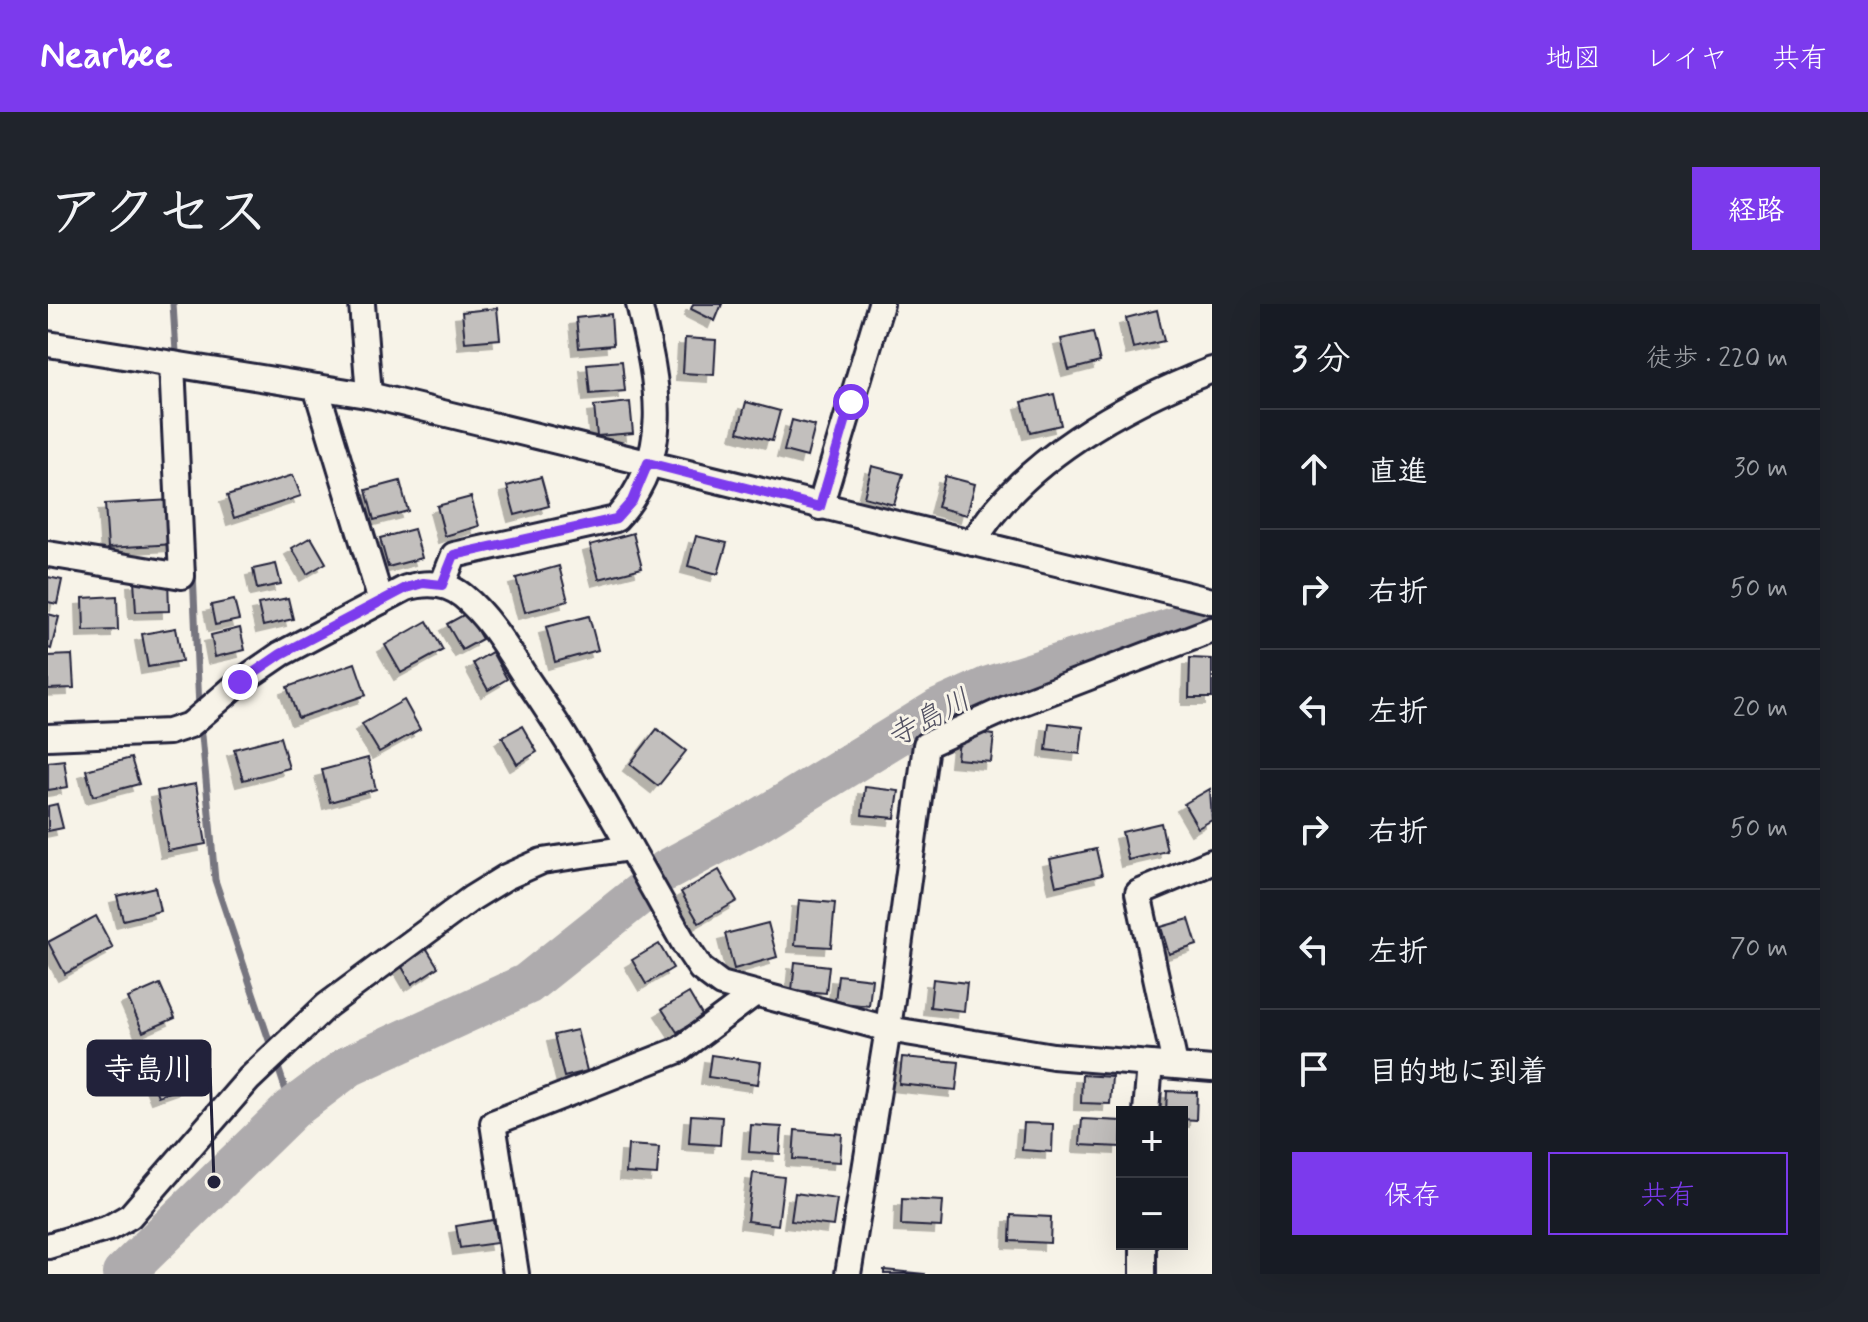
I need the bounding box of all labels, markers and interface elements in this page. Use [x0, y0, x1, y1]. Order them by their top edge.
text: Nearbee [40, 32, 173, 81]
text: 地図 [1545, 41, 1601, 78]
text: レイヤ [1645, 41, 1728, 78]
text: 共有 [1772, 41, 1828, 78]
button: 経路 [1692, 167, 1820, 250]
text: アクセス [48, 178, 269, 251]
text: 3 分 [1292, 337, 1351, 382]
text: 徒歩 · 220 m [1646, 342, 1788, 376]
route start [833, 384, 869, 420]
icon: ahead [1292, 447, 1336, 491]
text: 30 m [1734, 452, 1788, 486]
text: 直進 [1368, 453, 1428, 492]
icon: right [1292, 567, 1336, 611]
text: 50 m [1730, 572, 1788, 606]
text: 右折 [1368, 573, 1428, 612]
route end [222, 664, 258, 700]
water label: 寺島川 [880, 681, 978, 757]
icon: left [1292, 687, 1336, 731]
text: 20 m [1733, 692, 1788, 726]
text: 左折 [1368, 693, 1428, 732]
icon: right [1292, 807, 1336, 851]
text: 50 m [1730, 812, 1788, 846]
text: 右折 [1368, 813, 1428, 852]
icon: left [1292, 927, 1336, 971]
text: 70 m [1730, 932, 1788, 966]
text: 左折 [1368, 933, 1428, 972]
callout: 寺島川 [88, 1041, 210, 1095]
icon: arrive [1292, 1047, 1336, 1091]
text: 寺島川 [104, 1051, 194, 1090]
text: 目的地に到着 [1368, 1053, 1548, 1092]
map controls [1116, 1106, 1188, 1250]
button: + [1116, 1106, 1188, 1178]
button: 保存 [1292, 1152, 1532, 1235]
button: 共有 [1548, 1152, 1788, 1235]
button: − [1116, 1178, 1188, 1250]

